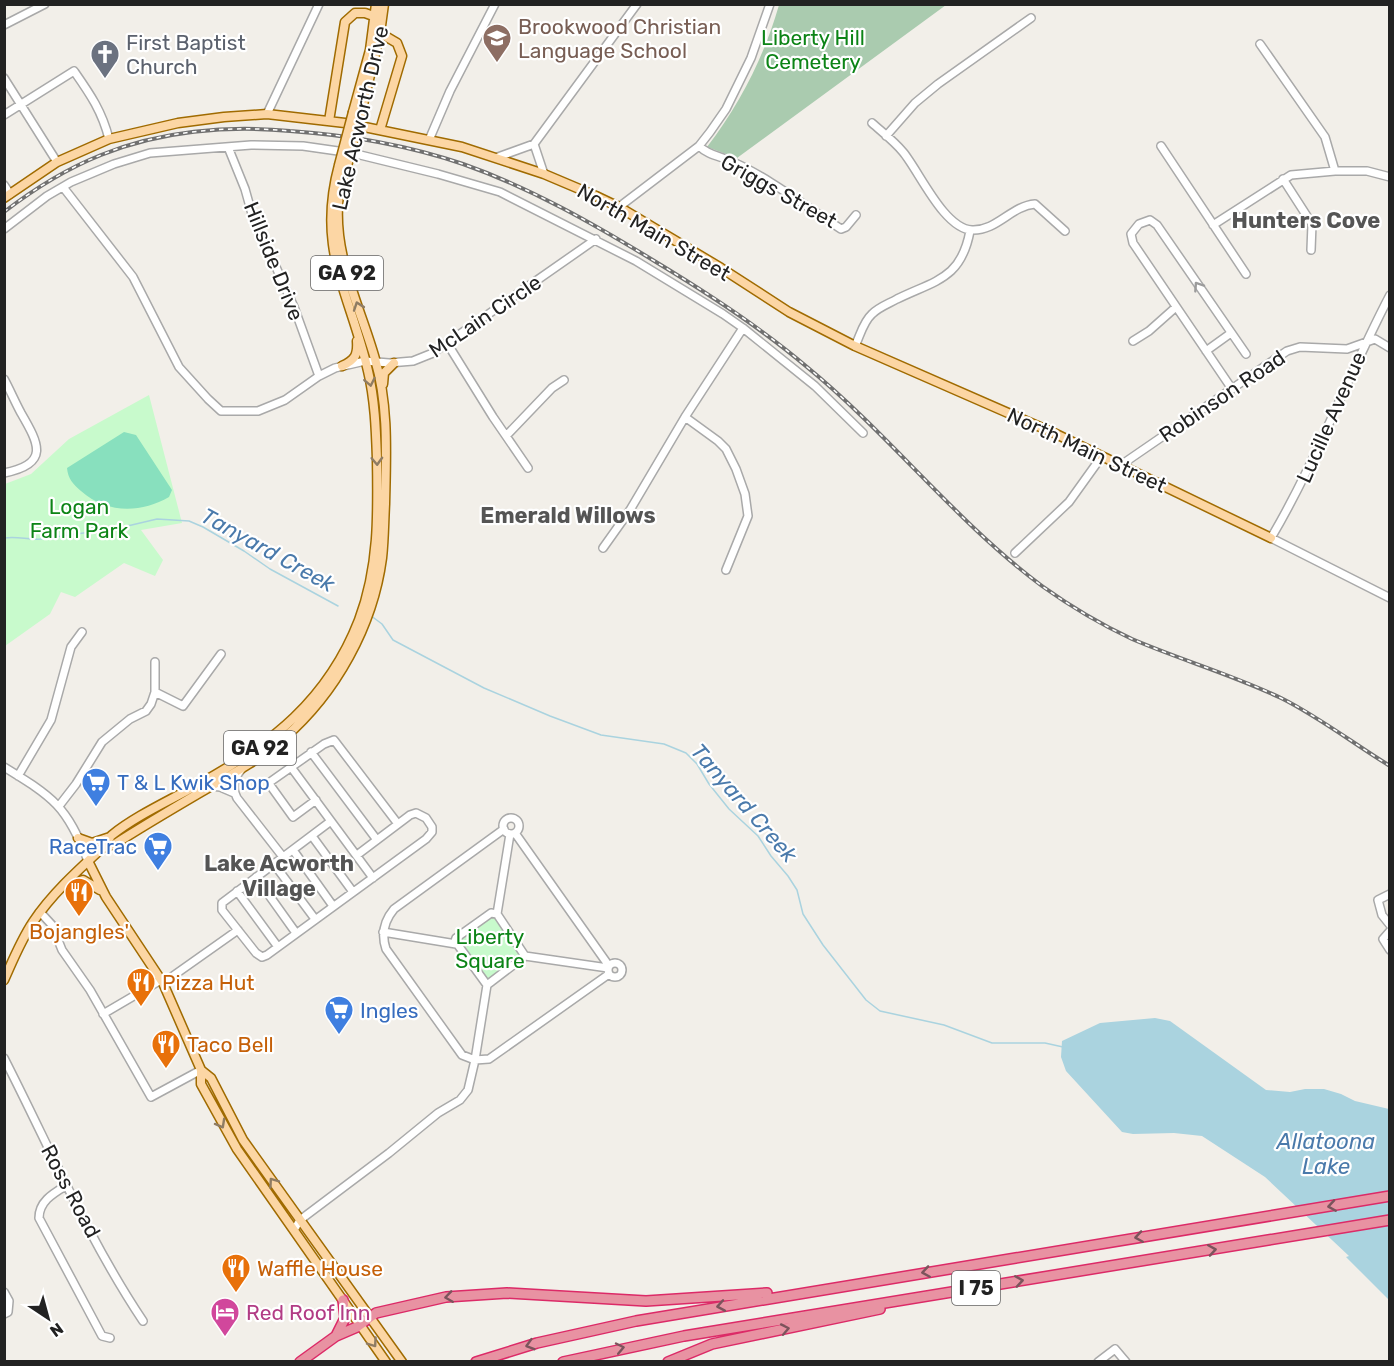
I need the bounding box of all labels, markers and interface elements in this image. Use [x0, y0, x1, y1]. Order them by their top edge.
place label: Brookwood Christian Language School [518, 14, 721, 63]
school or university icon: Brookwood Christian Language School [481, 22, 513, 64]
street label: Lake Acworth Drive [327, 23, 393, 213]
park label: Liberty Hill Cemetery [761, 25, 865, 74]
place label: First Baptist Church [126, 30, 246, 79]
church icon: First Baptist Church [89, 38, 121, 80]
street label: Griggs Street [717, 149, 841, 233]
street label: North Main Street [573, 178, 735, 286]
street label: Hillside Drive [239, 198, 309, 324]
district label: Hunters Cove [1232, 207, 1380, 234]
road number: GA 92 [311, 256, 383, 290]
street label: McLain Circle [424, 269, 546, 363]
one-way arrow [1194, 281, 1205, 292]
one-way arrow [352, 301, 365, 312]
street label: Robinson Road [1154, 345, 1290, 447]
street label: Lucille Avenue [1291, 348, 1371, 486]
one-way arrow [363, 376, 376, 386]
street label: North Main Street [1003, 402, 1171, 498]
one-way arrow [370, 456, 383, 465]
park label: Logan Farm Park [30, 494, 129, 543]
water label: Tanyard Creek [196, 502, 340, 598]
district label: Emerald Willows [480, 502, 656, 529]
road number: GA 92 [224, 731, 296, 765]
water label: Tanyard Creek [685, 738, 804, 869]
supermarket icon: T & L Kwik Shop [80, 766, 112, 808]
place label: T & L Kwik Shop [117, 770, 270, 795]
supermarket icon: RaceTrac [142, 830, 174, 872]
place label: RaceTrac [49, 834, 137, 859]
district label: Lake Acworth Village [204, 850, 354, 902]
restaurant icon: Bojangles' [63, 876, 95, 918]
place label: Bojangles' [29, 919, 129, 944]
park label: Liberty Square [455, 924, 525, 973]
restaurant icon: Pizza Hut [125, 966, 157, 1008]
place label: Pizza Hut [162, 970, 255, 995]
supermarket icon: Ingles [323, 994, 355, 1036]
place label: Ingles [360, 998, 419, 1023]
restaurant icon: Taco Bell [150, 1028, 182, 1070]
place label: Taco Bell [187, 1032, 274, 1057]
one-way arrow [214, 1117, 226, 1128]
water label: Allatoona Lake [1276, 1128, 1375, 1180]
street label: Ross Road [36, 1140, 106, 1242]
one-way arrow [269, 1178, 280, 1189]
one-way arrow [1327, 1199, 1336, 1211]
one-way arrow [1135, 1230, 1145, 1243]
one-way arrow [1207, 1244, 1216, 1256]
restaurant icon: Waffle House [220, 1252, 252, 1294]
place label: Waffle House [257, 1256, 383, 1281]
one-way arrow [921, 1265, 931, 1278]
road number: I 75 [952, 1271, 1000, 1305]
one-way arrow [1014, 1275, 1024, 1288]
north arrow [18, 1288, 78, 1348]
one-way arrow [445, 1291, 454, 1303]
hotel icon: Red Roof Inn [209, 1296, 241, 1338]
one-way arrow [717, 1299, 726, 1311]
place label: Red Roof Inn [246, 1300, 371, 1325]
text: N [46, 1319, 67, 1341]
one-way arrow [779, 1324, 789, 1337]
one-way arrow [366, 1337, 377, 1348]
one-way arrow [525, 1338, 536, 1350]
one-way arrow [614, 1342, 624, 1355]

